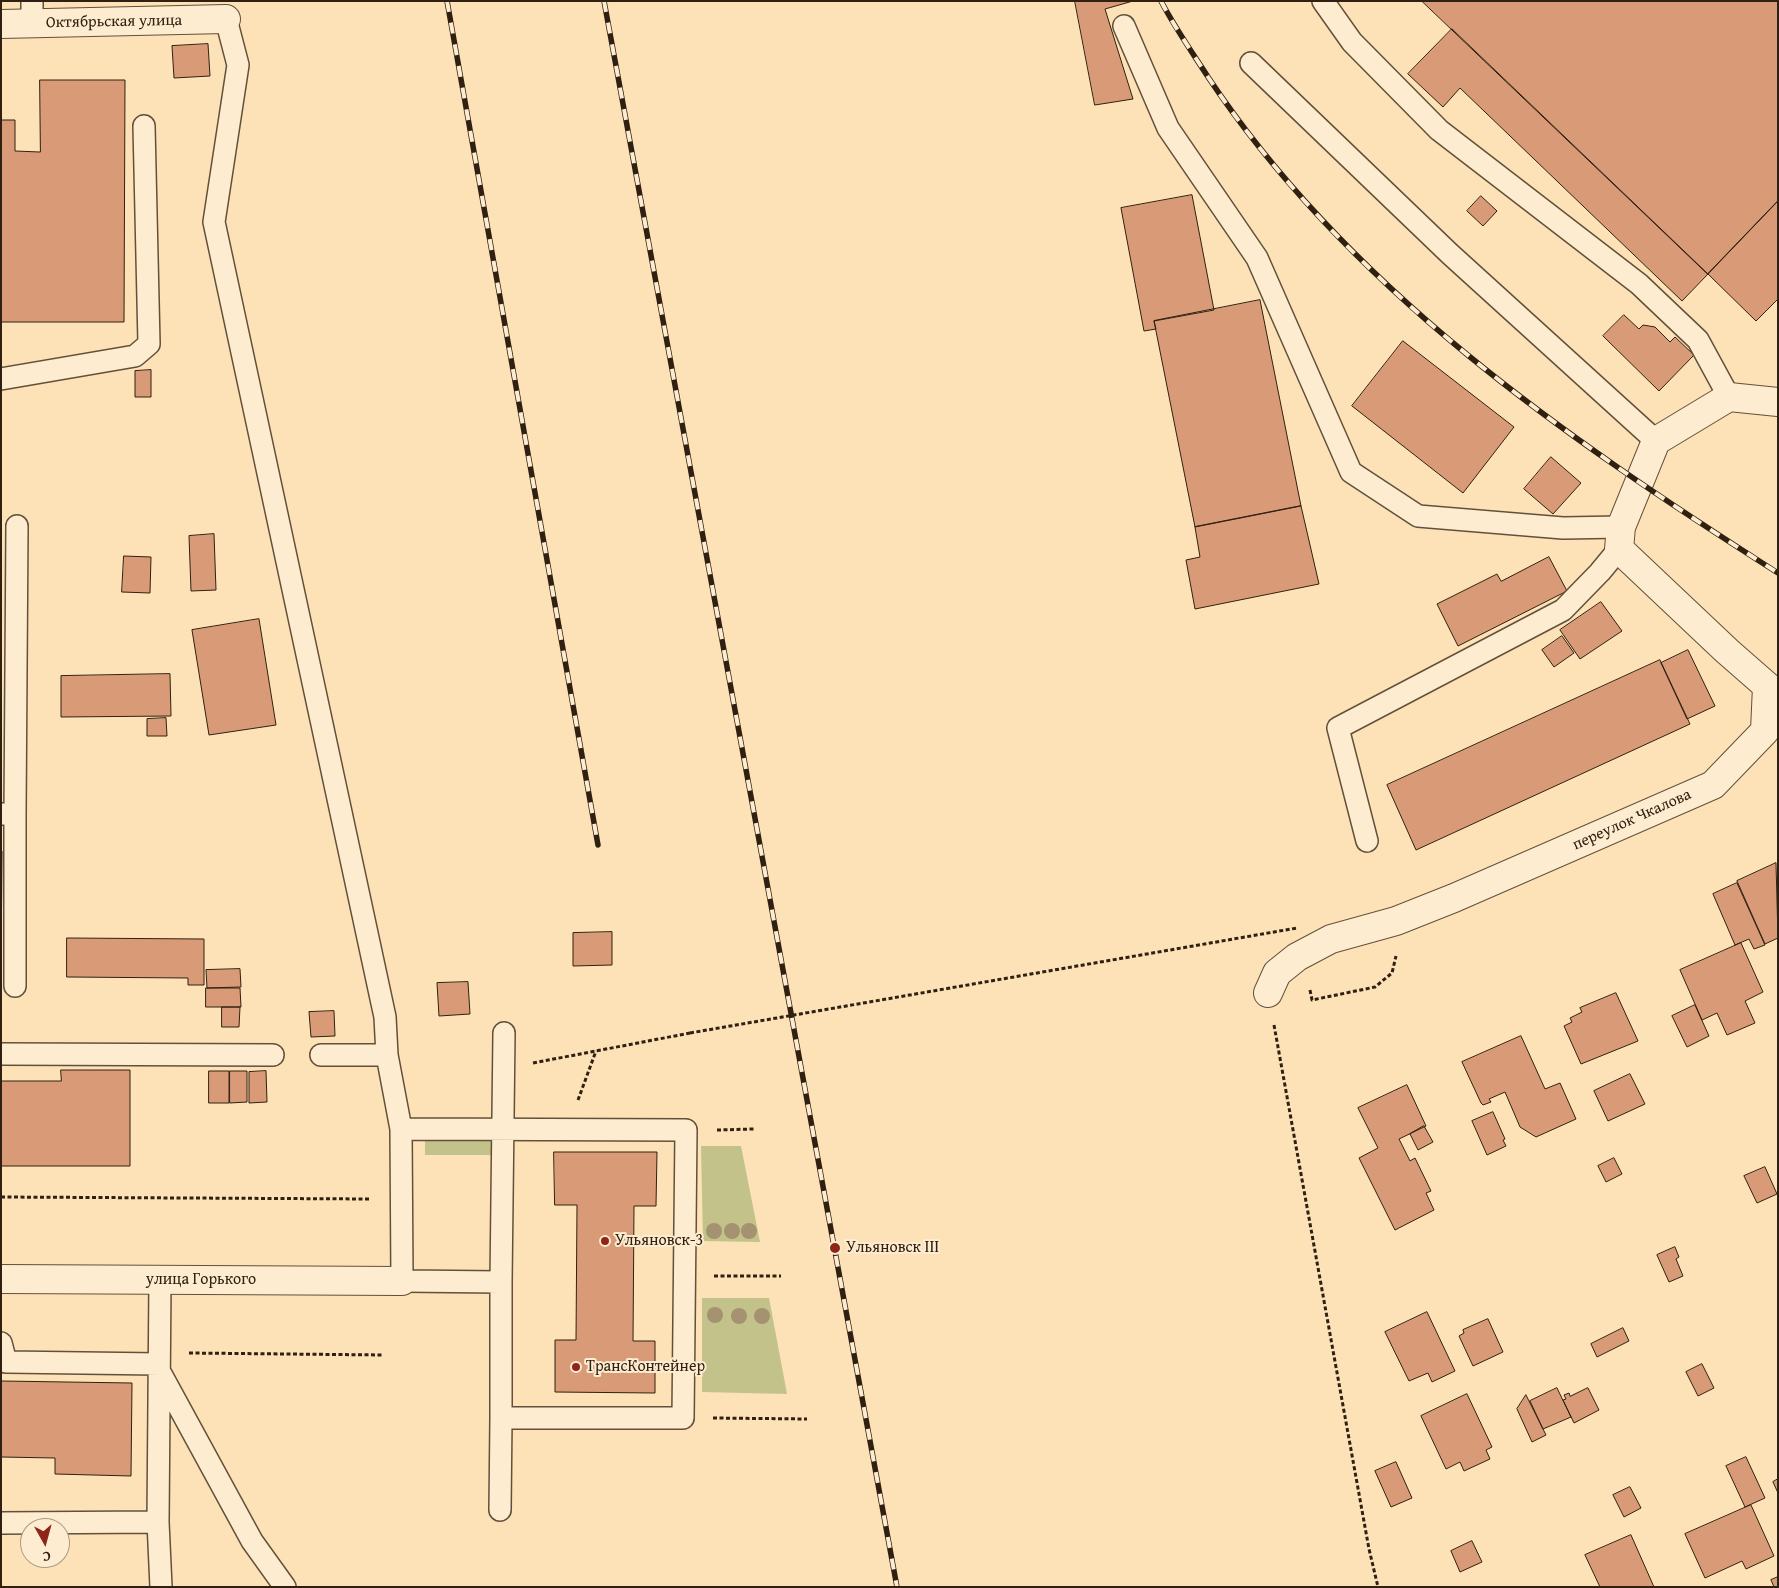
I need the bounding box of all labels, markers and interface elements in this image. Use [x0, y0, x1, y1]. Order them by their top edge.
street label: Октябрьская улица [46, 11, 182, 33]
street label: переулок Чкалова [1570, 785, 1694, 855]
place label: Ульяновск-3 [615, 1231, 703, 1251]
marker: Ульяновск-3 [599, 1235, 611, 1247]
place label: Ульяновск III [846, 1238, 939, 1258]
marker: Ульяновск III [828, 1241, 842, 1255]
street label: улица Горького [146, 1270, 256, 1290]
place label: ТрансКонтейнер [586, 1357, 705, 1377]
marker: ТрансКонтейнер [570, 1361, 582, 1373]
north arrow [20, 1518, 70, 1568]
text: С [42, 1546, 52, 1567]

